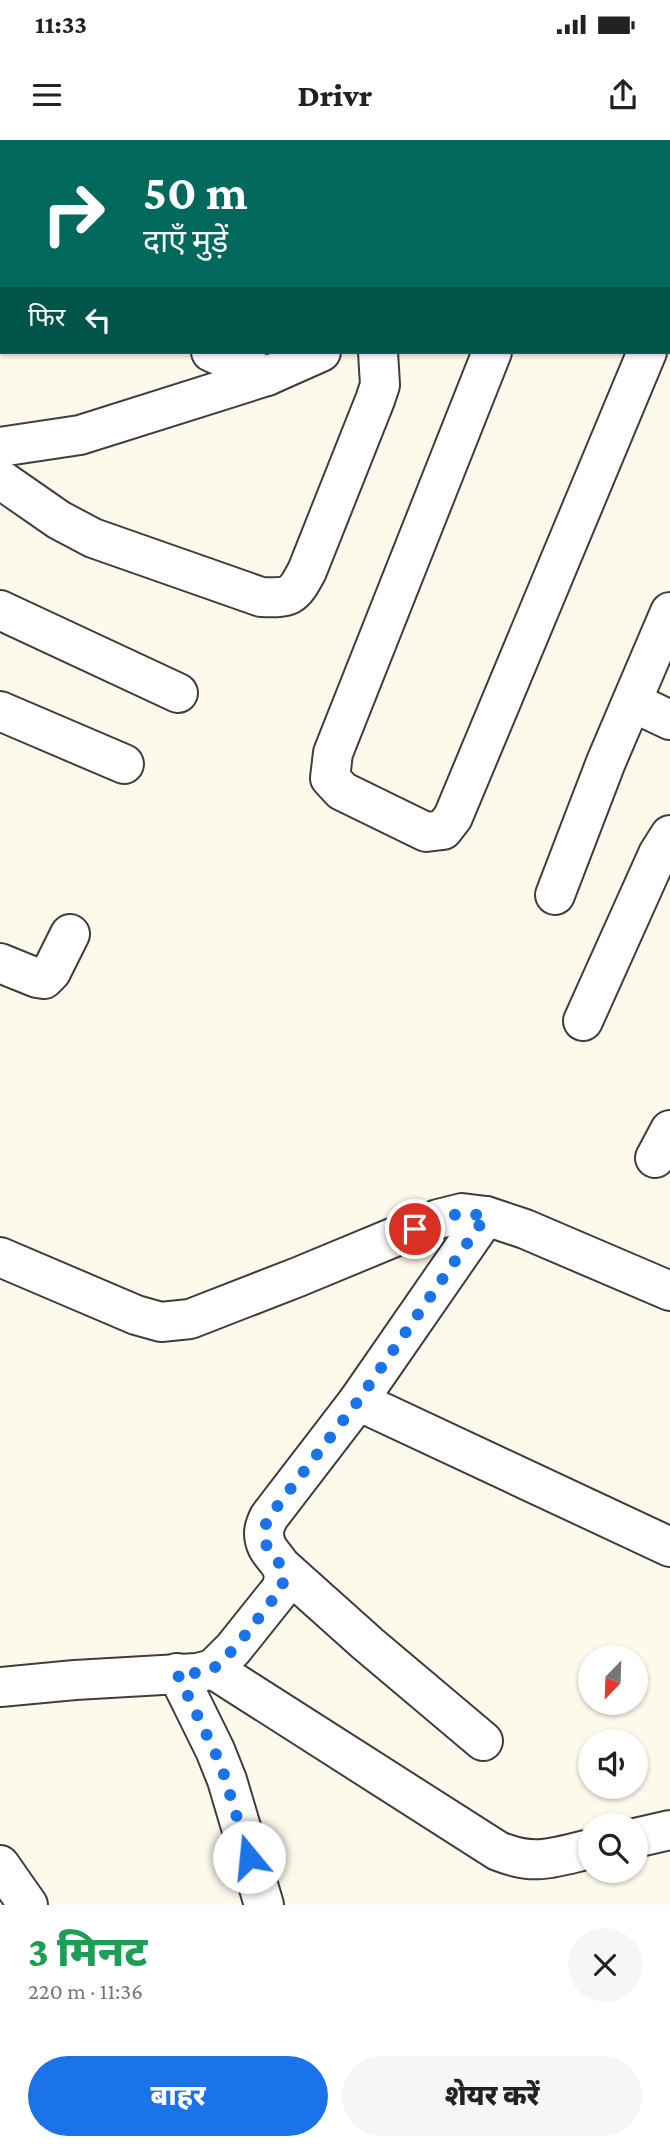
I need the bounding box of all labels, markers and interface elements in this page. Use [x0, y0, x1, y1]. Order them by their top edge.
text: 11:33 [35, 10, 87, 39]
icon: menu [28, 76, 66, 114]
icon: share [604, 76, 642, 114]
text: Drivr [297, 77, 373, 113]
text: 50 m [143, 165, 248, 220]
icon: right [28, 168, 119, 259]
text: दाएँ मुड़ें [143, 223, 228, 259]
icon: left [79, 301, 117, 339]
text: फिर [28, 303, 65, 332]
pin [385, 1199, 445, 1259]
icon: arrive [396, 1210, 434, 1248]
north arrow [578, 1645, 648, 1715]
map controls [578, 1645, 648, 1883]
button: sound [578, 1729, 648, 1799]
button: search [578, 1813, 648, 1883]
position arrow [212, 1820, 286, 1894]
text: 3 मिनट [28, 1928, 147, 1975]
button: close [568, 1928, 642, 2002]
text: 220 m · 11:36 [28, 1978, 143, 2004]
button: बाहर [28, 2056, 328, 2136]
button: शेयर करें [342, 2056, 642, 2136]

